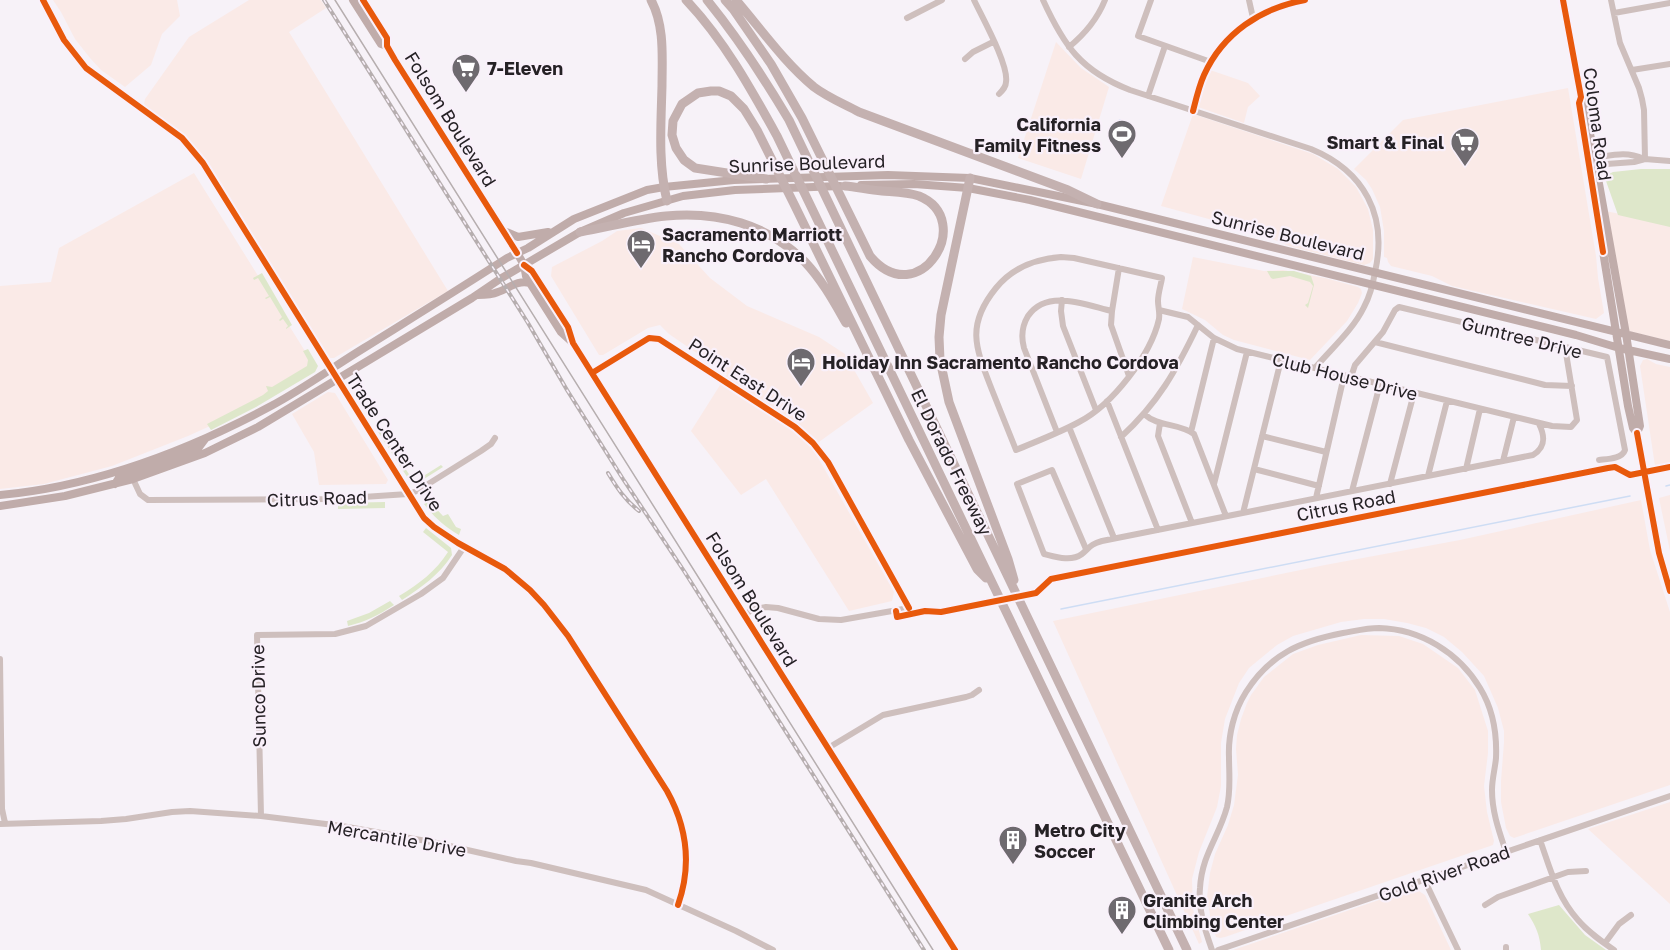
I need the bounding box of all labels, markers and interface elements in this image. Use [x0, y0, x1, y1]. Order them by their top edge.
street label: Folsom Boulevard [401, 47, 501, 191]
supermarket icon: 7-Eleven [450, 52, 482, 94]
place label: 7-Eleven [487, 57, 563, 79]
street label: Coloma Road [1579, 66, 1617, 182]
place label: California Family Fitness [974, 113, 1101, 156]
sports icon: California Family Fitness [1106, 118, 1138, 160]
supermarket icon: Smart & Final [1449, 126, 1481, 168]
place label: Smart & Final [1326, 131, 1444, 153]
street label: Sunrise Boulevard [728, 149, 886, 177]
street label: Sunrise Boulevard [1209, 205, 1367, 265]
place label: Sacramento Marriott Rancho Cordova [662, 223, 842, 266]
hotel icon: Sacramento Marriott Rancho Cordova [625, 228, 657, 270]
street label: Gumtree Drive [1459, 311, 1585, 363]
street label: Point East Drive [685, 333, 811, 425]
hotel icon: Holiday Inn Sacramento Rancho Cordova [785, 346, 817, 388]
street label: Club House Drive [1270, 347, 1420, 405]
place label: Holiday Inn Sacramento Rancho Cordova [822, 351, 1179, 373]
street label: Trade Center Drive [342, 369, 448, 515]
street label: El Dorado Freeway [907, 385, 997, 539]
street label: Citrus Road [266, 485, 368, 511]
street label: Citrus Road [1295, 485, 1397, 525]
street label: Folsom Boulevard [702, 527, 802, 671]
street label: Sunco Drive [246, 644, 270, 748]
street label: Mercantile Drive [326, 815, 468, 861]
place label: Metro City Soccer [1034, 819, 1126, 862]
building icon: Metro City Soccer [997, 824, 1029, 866]
street label: Gold River Road [1375, 840, 1513, 906]
place label: Granite Arch Climbing Center [1143, 889, 1284, 932]
building icon: Granite Arch Climbing Center [1106, 894, 1138, 936]

